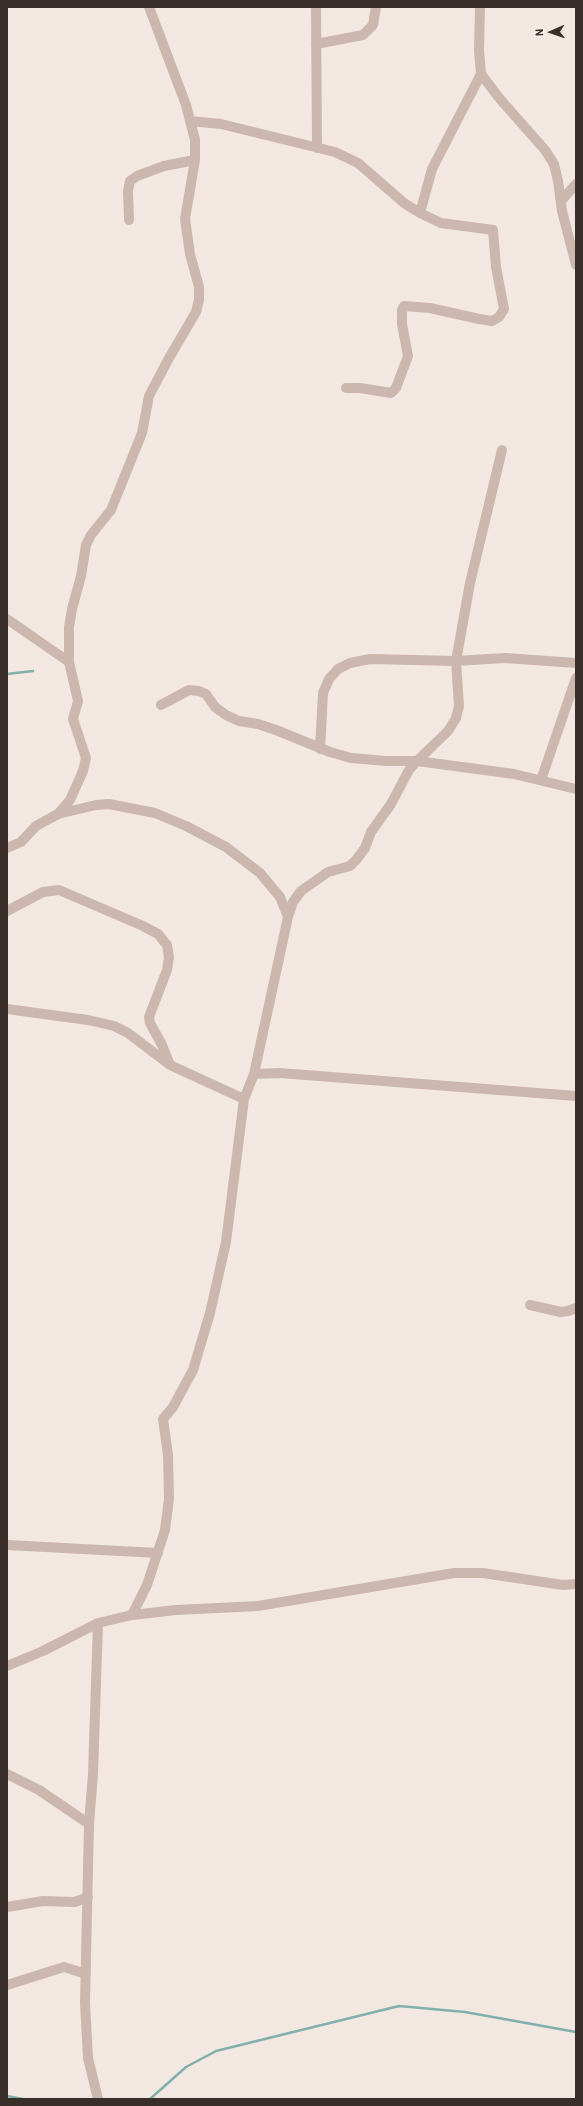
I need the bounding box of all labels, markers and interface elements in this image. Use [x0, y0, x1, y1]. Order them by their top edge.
north arrow [531, 12, 571, 52]
text: N [532, 29, 545, 36]

